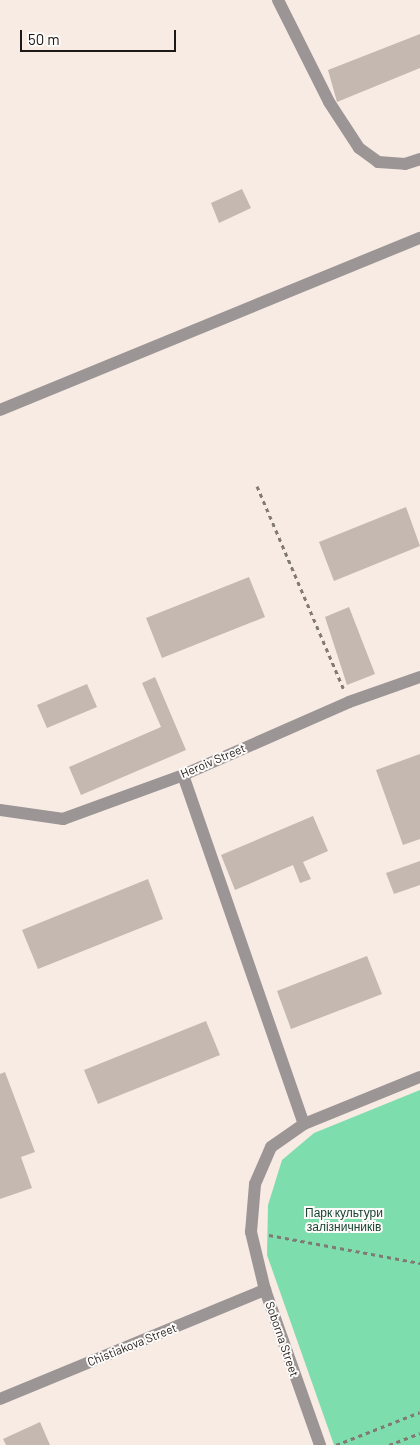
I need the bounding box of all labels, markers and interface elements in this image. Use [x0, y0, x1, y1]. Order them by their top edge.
scale bar [22, 20, 179, 52]
text: 50 m [28, 30, 60, 48]
street label: Heroiv Street [178, 741, 248, 781]
park label: Парк культури залізничників [305, 1206, 383, 1234]
street label: Soborna Street [262, 1299, 302, 1379]
street label: Chistiakova Street [85, 1321, 179, 1369]

